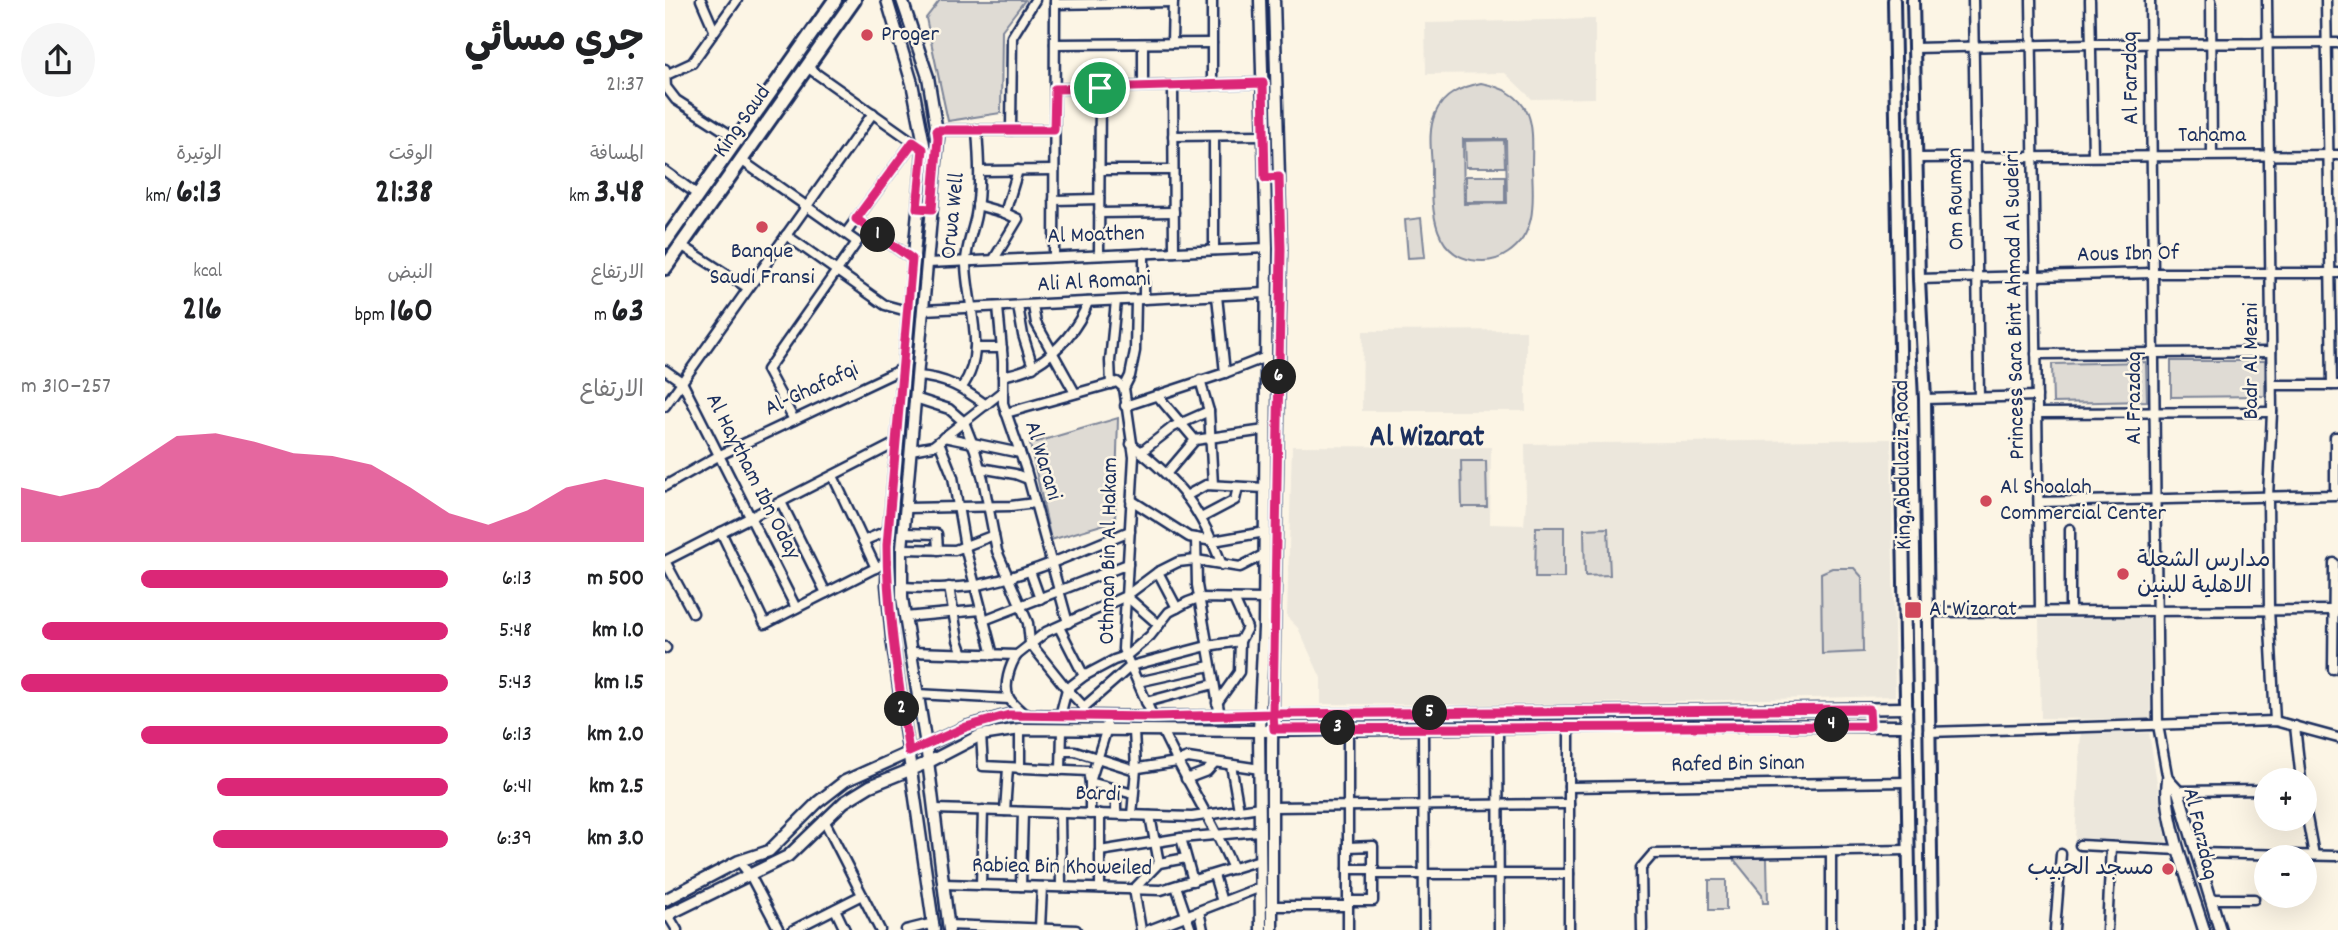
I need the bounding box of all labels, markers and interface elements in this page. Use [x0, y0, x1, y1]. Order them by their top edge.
text: جري مسائي [465, 15, 644, 70]
place label: Proger [881, 19, 939, 52]
button: share [21, 23, 95, 97]
marker: Proger [859, 27, 875, 43]
street label: Al Farzdaq [2115, 31, 2149, 125]
pin [1070, 58, 1130, 118]
text: 21:37 [606, 69, 644, 102]
icon: arrive [1081, 69, 1119, 107]
street label: King Saud [706, 79, 780, 165]
street label: Tahama [2178, 120, 2247, 153]
text: الوتيرة [176, 142, 222, 169]
text: الوقت [389, 142, 433, 169]
text: المسافة [590, 142, 644, 169]
street label: Om Rouman [1940, 147, 1974, 251]
street label: Princess Sara Bint Ahmad Al Sudeiri [1997, 150, 2035, 460]
text: 6:13 [176, 169, 222, 219]
text: 21:38 [375, 169, 433, 219]
text: 3.48 [594, 169, 644, 219]
street label: Orwa Well [933, 171, 975, 261]
text: /km [145, 184, 176, 211]
text: km [569, 184, 594, 211]
pin: 1 [861, 218, 895, 252]
street label: Al Moathen [1047, 218, 1145, 254]
marker: Banque Saudi Fransi [754, 219, 770, 235]
text: 1 [875, 221, 880, 248]
place label: Banque Saudi Fransi [709, 236, 815, 295]
street label: Aous Ibn Of [2077, 238, 2180, 272]
text: kcal [193, 259, 222, 286]
text: النبض [388, 261, 433, 288]
text: الارتفاع [591, 261, 644, 288]
street label: Ali Al Romani [1036, 264, 1152, 302]
text: 216 [182, 286, 222, 336]
text: 160 [389, 288, 433, 338]
text: 63 [611, 288, 644, 338]
text: bpm [355, 303, 389, 330]
text: m [594, 303, 611, 330]
street label: Badr Al Mezni [2236, 303, 2269, 419]
street label: Al Frazdaq [2119, 351, 2152, 445]
street label: Al-Ghafafqi [760, 354, 864, 426]
pin: 6 [1261, 360, 1297, 394]
text: 6 [1274, 363, 1283, 390]
text: 257–310 m [21, 371, 111, 404]
text: الارتفاع [580, 375, 644, 408]
street label: King Abdulaziz Road [1886, 380, 1922, 550]
street label: Al Haytham Ibn Oday [696, 388, 809, 567]
street label: Al Warani [1014, 417, 1070, 505]
district label: Al Wizarat [1370, 418, 1484, 461]
street label: Othman Bin Al Hakam [1092, 457, 1128, 645]
place label: Al Shoalah Commercial Center [2000, 472, 2167, 531]
marker: Al Shoalah Commercial Center [1978, 493, 1994, 509]
place label: مدارس الشعلة الاهلية للبنين [2137, 545, 2271, 604]
text: 6:13 [502, 563, 532, 596]
text: 500 m [587, 563, 644, 596]
marker: مدارس الشعلة الاهلية للبنين [2115, 566, 2131, 582]
place label: Al Wizarat [1929, 594, 2017, 627]
marker: Al Wizarat [1903, 600, 1923, 620]
text: 5:48 [499, 615, 532, 648]
text: 1.0 km [592, 615, 644, 648]
text: 5:43 [498, 667, 532, 700]
text: 1.5 km [594, 667, 644, 700]
pin: 2 [884, 692, 919, 726]
text: 2 [897, 695, 906, 722]
pin: 5 [1413, 696, 1447, 730]
text: 5 [1425, 699, 1434, 726]
pin: 4 [1815, 708, 1849, 742]
pin: 3 [1321, 710, 1355, 746]
text: 4 [1828, 711, 1835, 738]
text: 3 [1333, 714, 1342, 741]
text: 6:13 [502, 719, 532, 752]
text: 2.0 km [587, 719, 644, 752]
street label: Rafed Bin Sinan [1671, 747, 1805, 783]
map controls [2254, 768, 2317, 908]
button: + [2254, 768, 2317, 831]
text: 6:41 [502, 771, 532, 804]
text: 2.5 km [589, 771, 644, 804]
street label: Bardi [1075, 778, 1121, 812]
street label: Al Farzdaq [2172, 785, 2226, 883]
text: 6:39 [496, 823, 532, 856]
text: 3.0 km [587, 823, 644, 856]
button: − [2254, 845, 2317, 908]
street label: Rabiea Bin Khoweiled [972, 850, 1152, 886]
place label: مسجد الحبيب [2027, 853, 2154, 886]
marker: مسجد الحبيب [2160, 861, 2176, 877]

